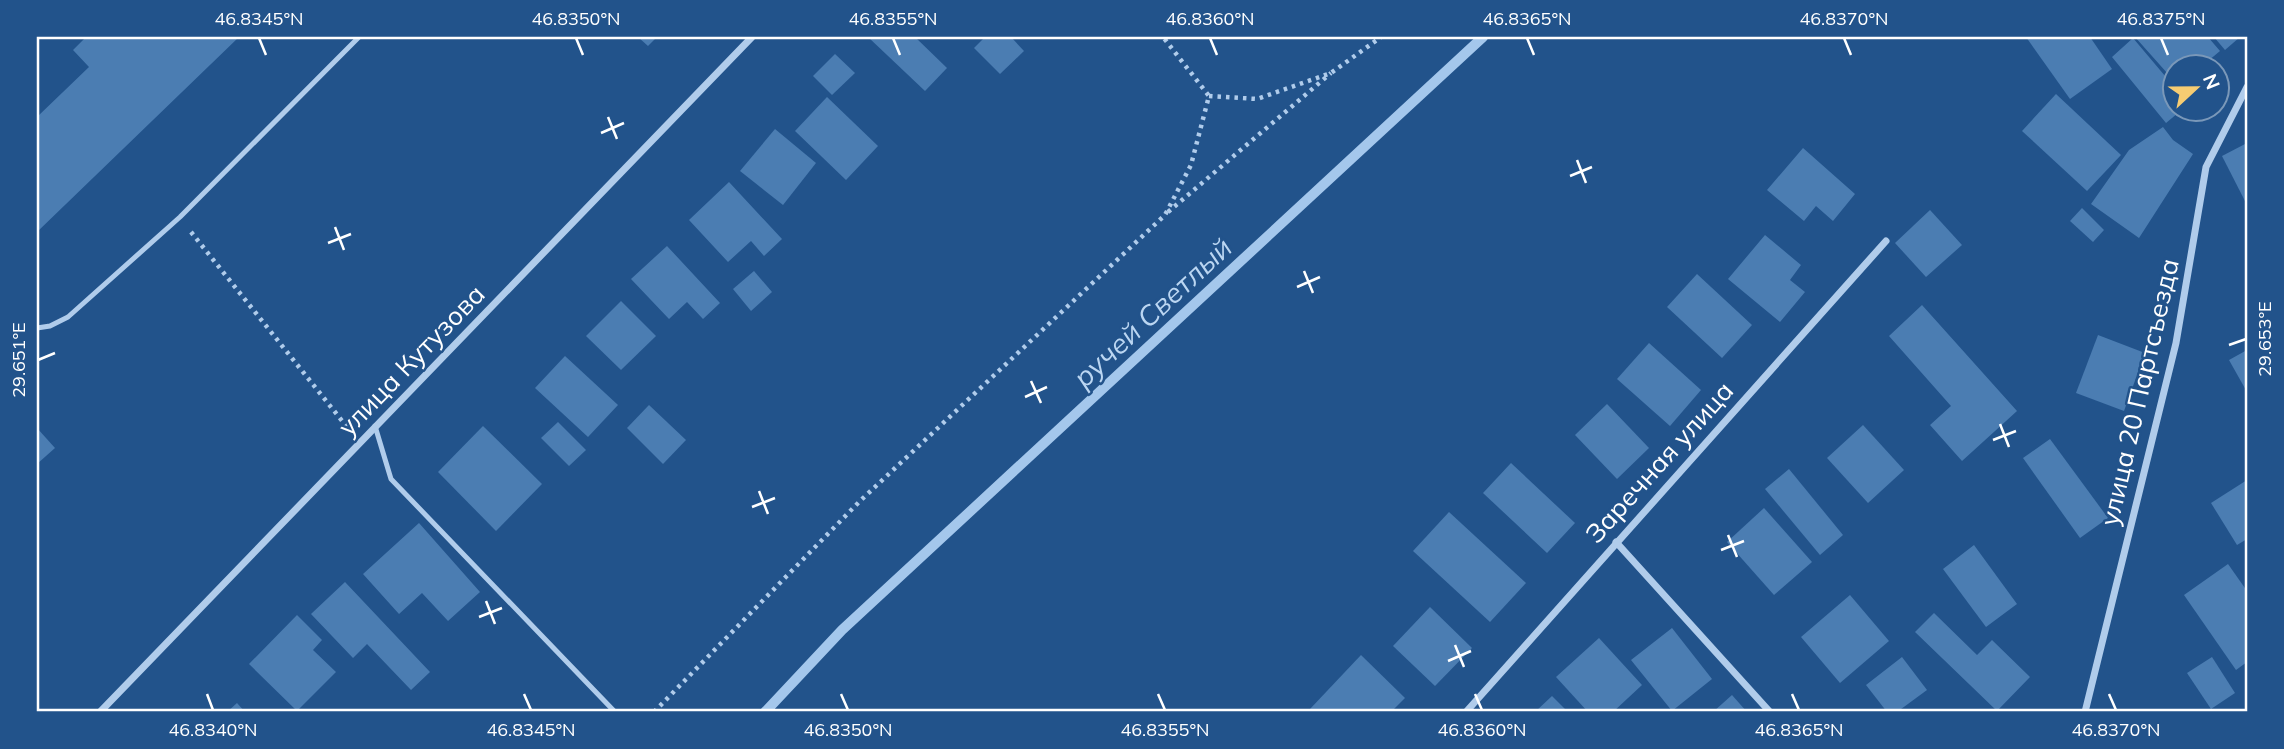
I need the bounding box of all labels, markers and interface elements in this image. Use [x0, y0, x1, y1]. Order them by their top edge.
text: 46.8345°N [214, 7, 304, 30]
text: 46.8350°N [531, 7, 621, 30]
text: 46.8355°N [848, 7, 938, 30]
text: 46.8360°N [1165, 7, 1255, 30]
text: 46.8365°N [1482, 7, 1572, 30]
text: 46.8370°N [1799, 7, 1889, 30]
text: 46.8375°N [2116, 7, 2206, 30]
north arrow [2162, 52, 2232, 122]
text: N [2198, 70, 2226, 93]
water label: ручей Светлый [1065, 230, 1239, 394]
street label: улица 20 Партсъезда [2092, 255, 2186, 529]
street label: улица Кутузова [330, 277, 492, 443]
text: 29.653°E [2253, 301, 2276, 377]
text: 29.651°E [7, 322, 30, 398]
street label: Заречная улица [1578, 374, 1740, 550]
text: 46.8340°N [168, 718, 258, 741]
text: 46.8345°N [486, 718, 576, 741]
text: 46.8350°N [803, 718, 893, 741]
text: 46.8355°N [1120, 718, 1210, 741]
text: 46.8360°N [1437, 718, 1527, 741]
text: 46.8365°N [1754, 718, 1844, 741]
text: 46.8370°N [2071, 718, 2161, 741]

